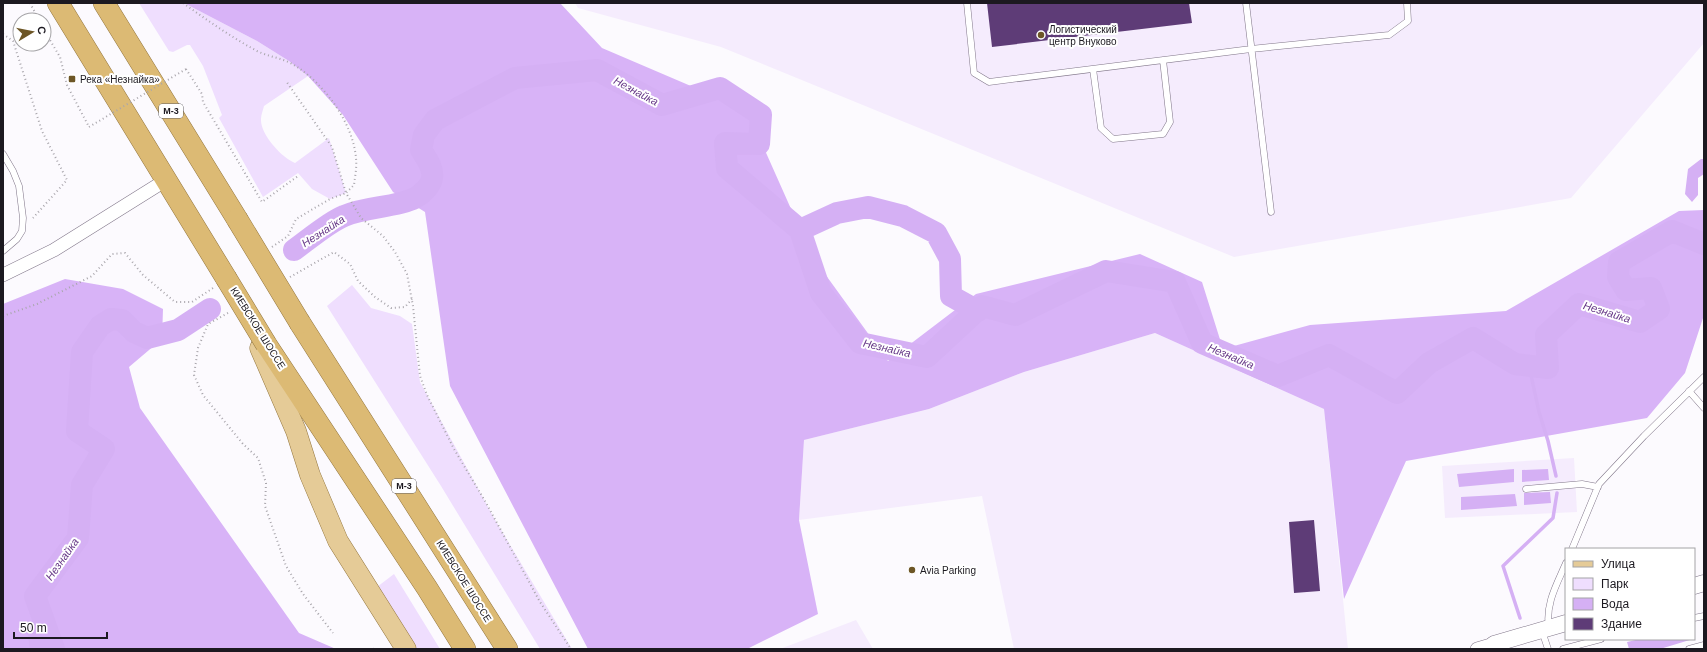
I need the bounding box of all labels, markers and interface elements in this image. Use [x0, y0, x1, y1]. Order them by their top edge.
north arrow [12, 12, 52, 52]
place label: Логистический центр Внуково [1049, 24, 1117, 47]
text: С [35, 25, 48, 35]
marker: Логистический центр Внуково [1036, 30, 1046, 40]
marker: Река «Незнайка» [67, 74, 77, 84]
place label: Река «Незнайка» [80, 74, 160, 85]
water label: Незнайка [612, 74, 660, 108]
road number: М-3 [159, 104, 183, 118]
water label: Незнайка [299, 213, 347, 249]
street label: КИЕВСКОЕ ШОССЕ [228, 285, 288, 371]
water label: Незнайка [1582, 299, 1632, 325]
water label: Незнайка [862, 337, 912, 359]
water label: Незнайка [1206, 341, 1256, 371]
road number: М-3 [392, 479, 416, 493]
water label: Незнайка [43, 536, 81, 582]
street label: КИЕВСКОЕ ШОССЕ [434, 538, 494, 624]
legend [1565, 548, 1695, 640]
text: Улица [1601, 557, 1635, 571]
marker: Avia Parking [907, 565, 917, 575]
place label: Avia Parking [920, 565, 976, 576]
text: Парк [1601, 577, 1629, 591]
text: Вода [1601, 597, 1629, 611]
scale bar [14, 614, 107, 640]
text: Здание [1601, 617, 1642, 631]
text: 50 m [20, 621, 47, 635]

